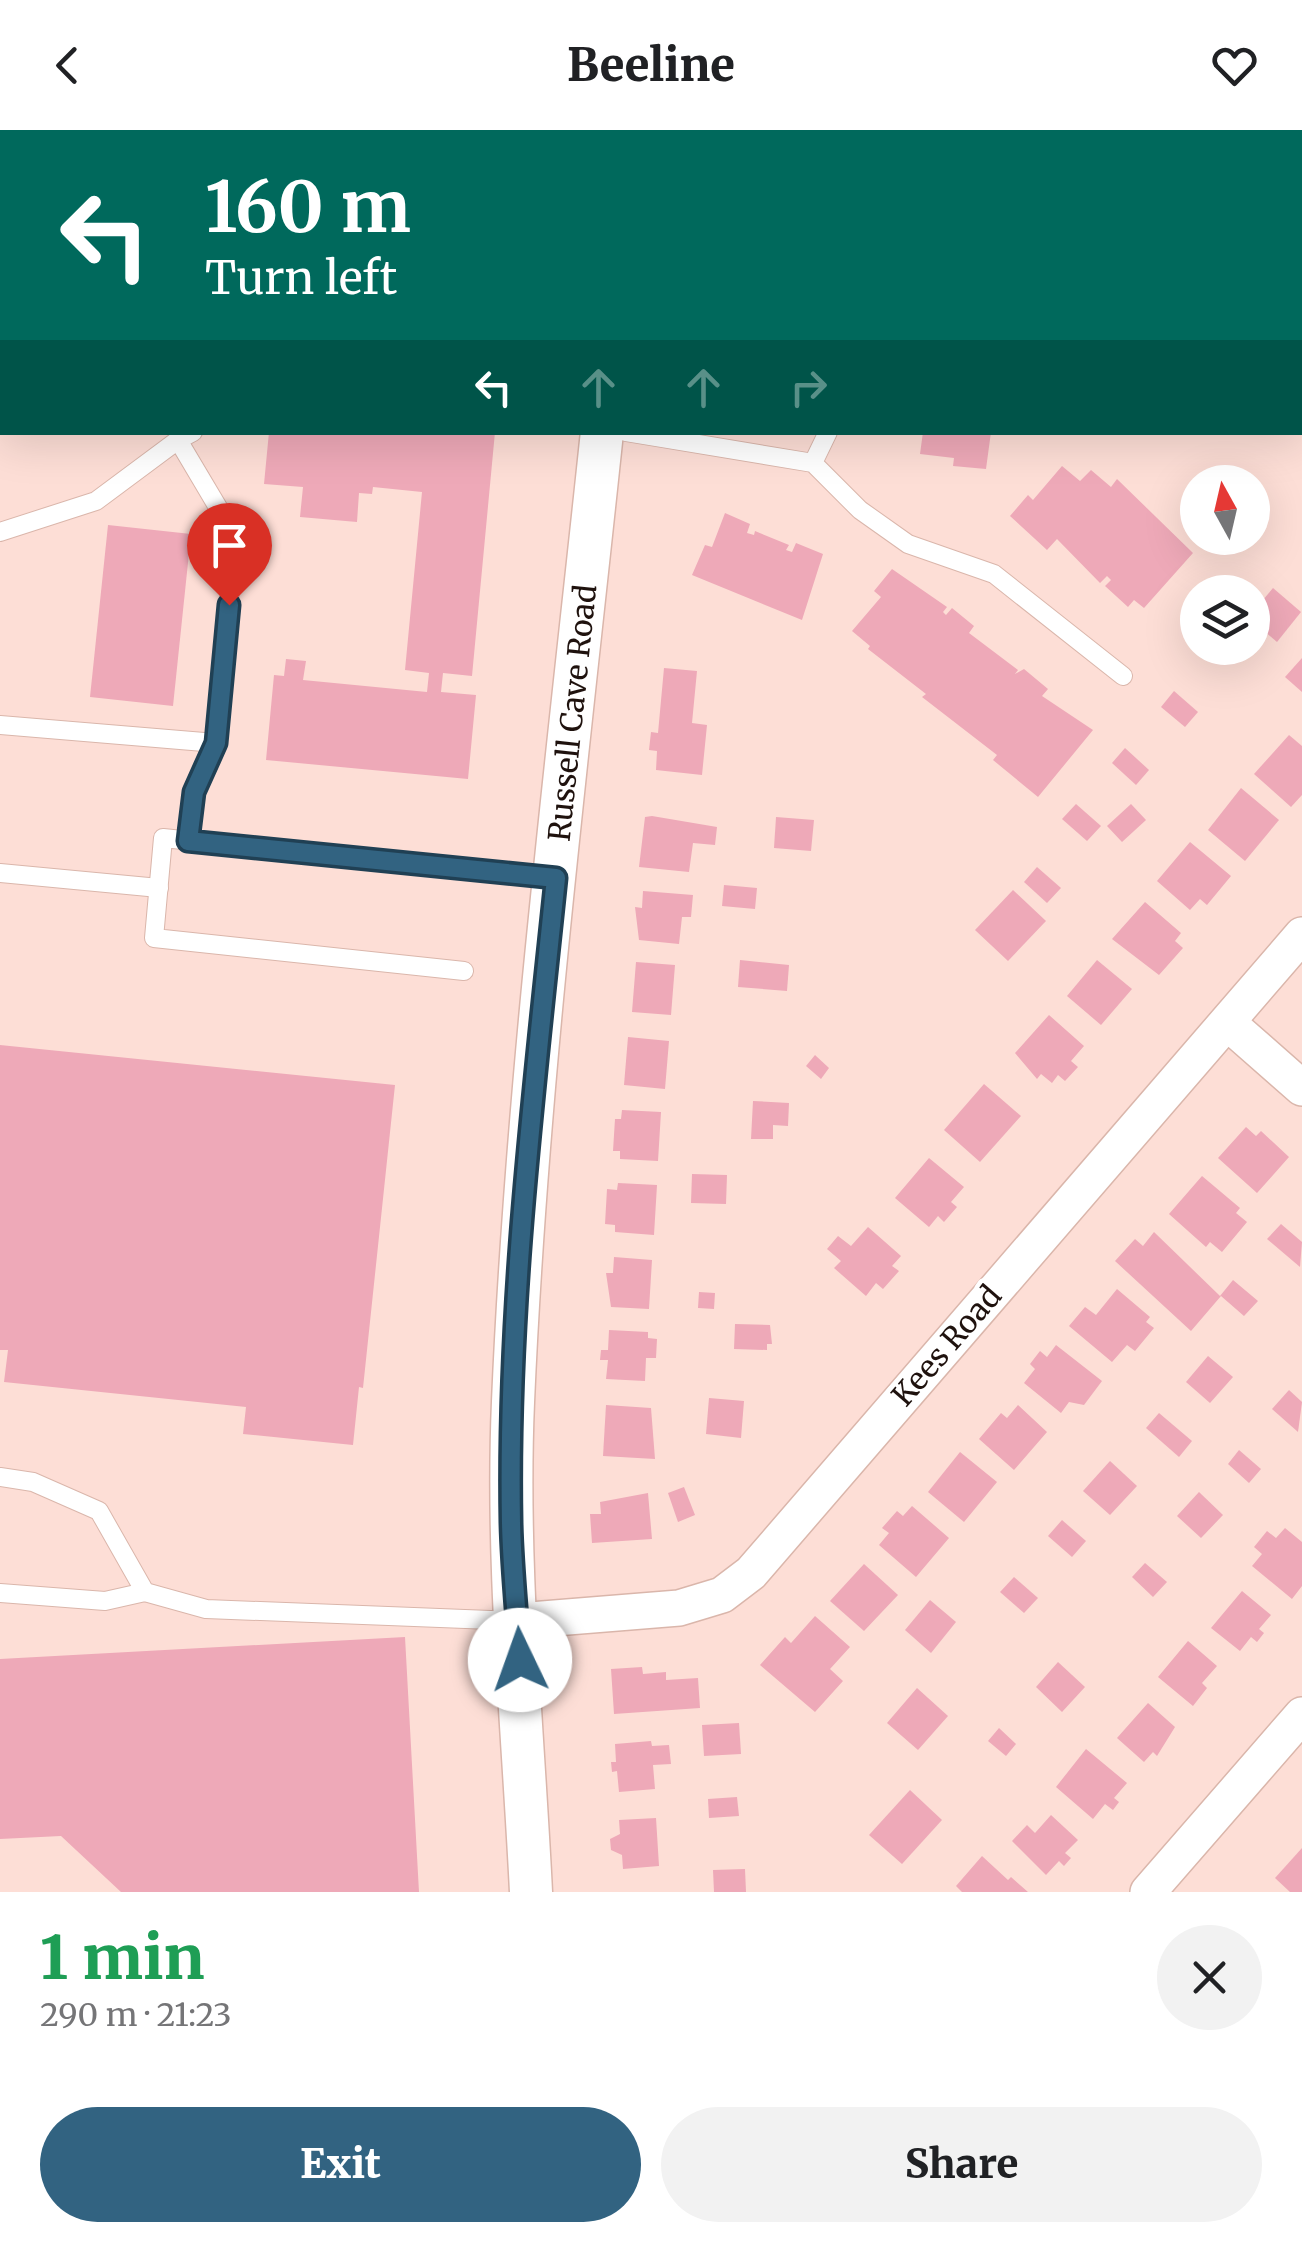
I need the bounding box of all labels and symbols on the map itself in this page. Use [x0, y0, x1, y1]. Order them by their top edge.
north arrow [1180, 465, 1270, 555]
pin [187, 503, 272, 606]
street label: Russell Cave Road [540, 583, 604, 843]
street label: Kees Road [883, 1277, 1009, 1414]
position arrow [468, 1608, 572, 1712]

